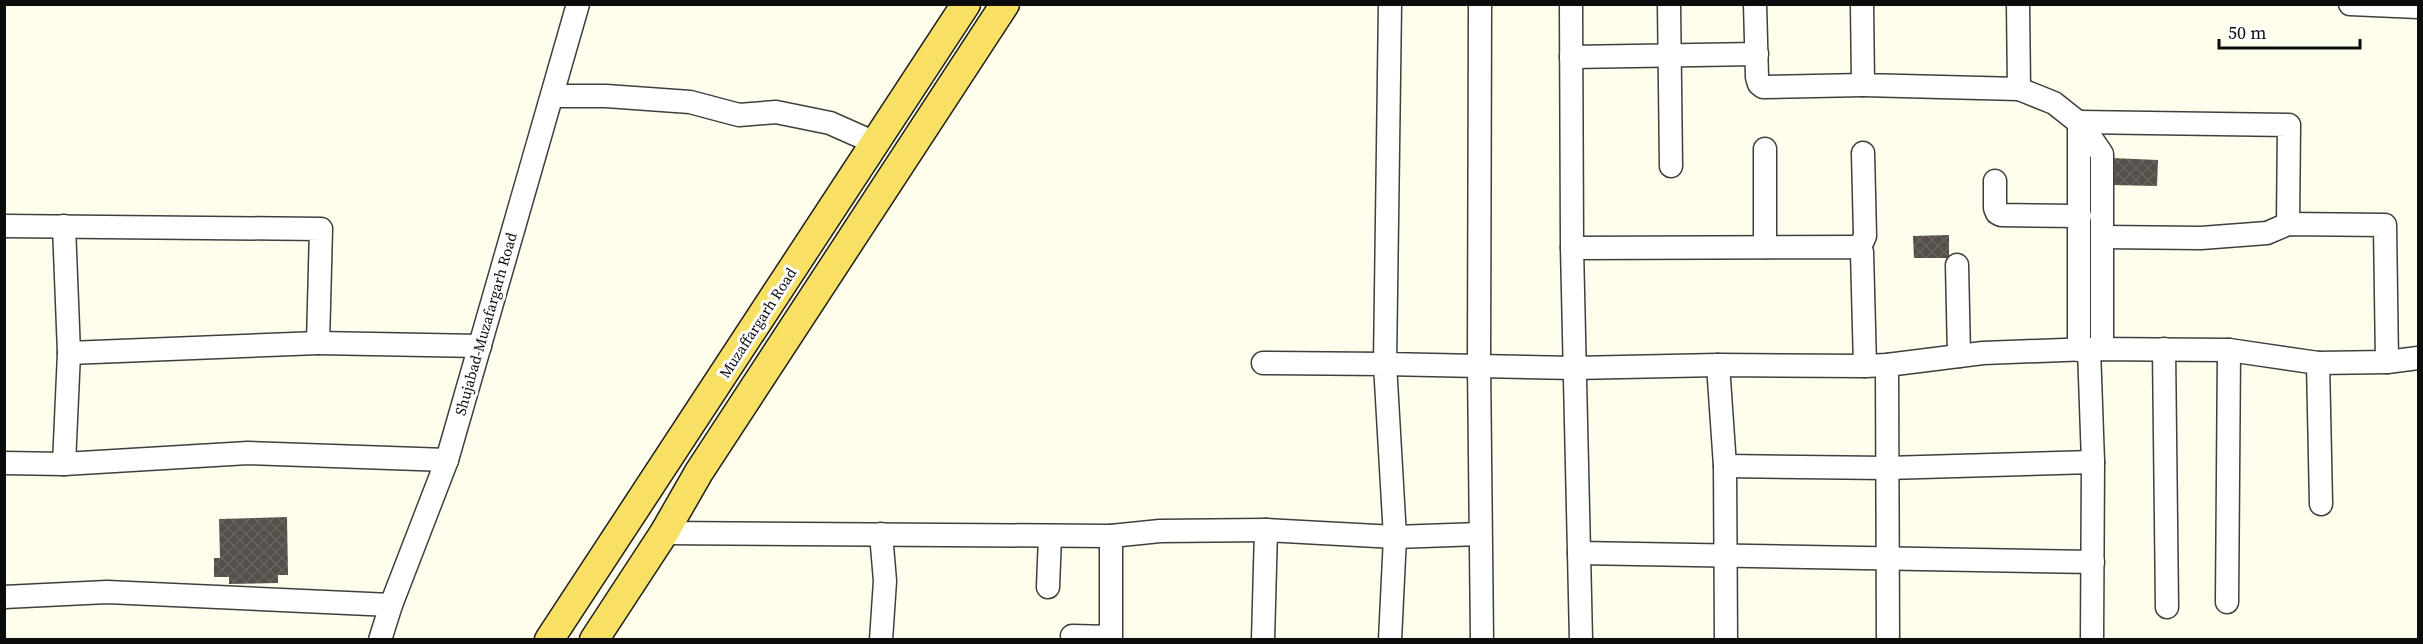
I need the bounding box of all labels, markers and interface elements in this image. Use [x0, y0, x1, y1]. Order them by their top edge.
scale bar [2219, 12, 2360, 50]
text: 50 m [2228, 20, 2266, 45]
street label: Shujabad-Muzafargarh Road [449, 229, 522, 418]
street label: Muzaffargarh Road [714, 263, 801, 382]

